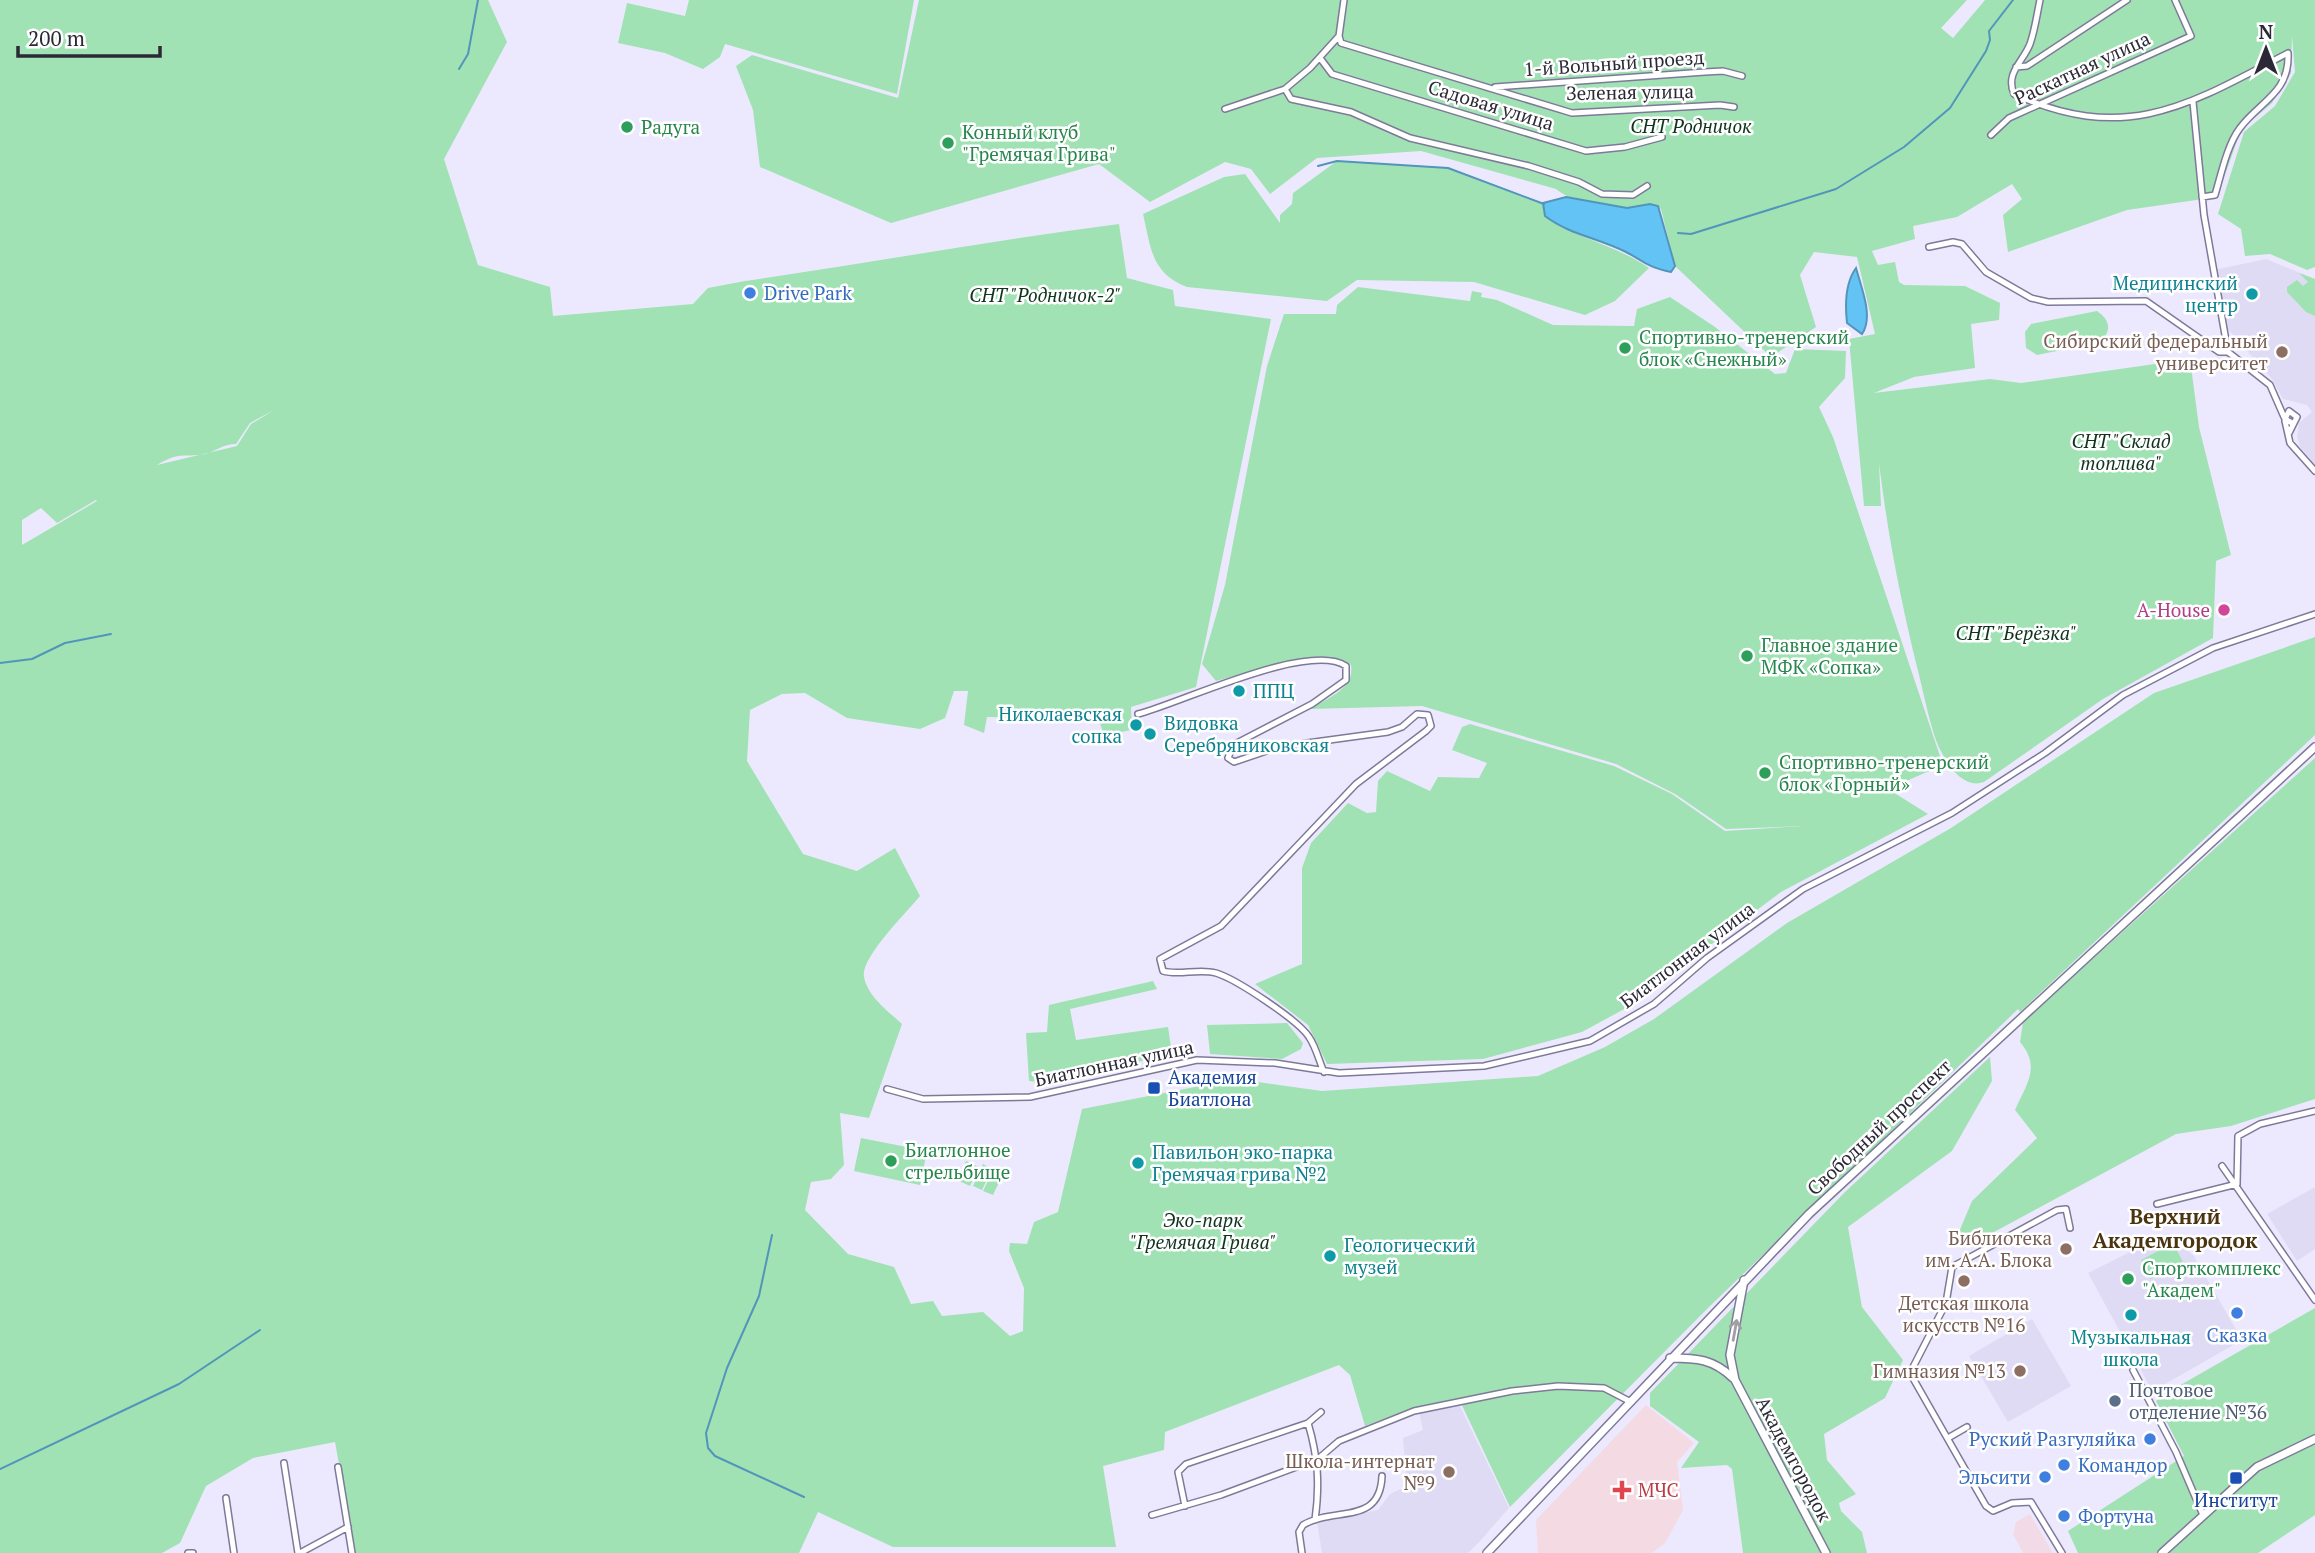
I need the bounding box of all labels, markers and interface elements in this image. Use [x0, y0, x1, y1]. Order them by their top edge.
scale bar [18, 14, 159, 58]
north arrow [2231, 14, 2301, 84]
text: N [2259, 19, 2274, 44]
text: 200 m [28, 24, 85, 52]
street label: Раскатная улица [2010, 25, 2154, 110]
street label: 1-й Вольный проезд [1523, 44, 1705, 81]
street label: Садовая улица [1425, 74, 1557, 136]
street label: Зеленая улица [1566, 78, 1695, 105]
park label: СНТ Родничок [1630, 113, 1752, 138]
place label: Радуга [641, 114, 701, 139]
marker: Радуга [619, 119, 635, 135]
place label: Конный клуб "Гремячая Грива" [962, 119, 1116, 166]
marker: Конный клуб "Гремячая Грива" [940, 135, 956, 151]
place label: Медицинский центр [2112, 270, 2238, 317]
place label: Drive Park [764, 280, 852, 305]
park label: СНТ "Родничок-2" [969, 282, 1121, 307]
marker: Drive Park [742, 285, 758, 301]
marker: Медицинский центр [2244, 286, 2260, 302]
place label: Спортивно-тренерский блок «Снежный» [1639, 324, 1849, 371]
place label: Сибирский федеральный университет [2043, 328, 2268, 375]
marker: Спортивно-тренерский блок «Снежный» [1617, 340, 1633, 356]
marker: Сибирский федеральный университет [2274, 344, 2290, 360]
park label: СНТ "Склад топлива" [2072, 428, 2171, 475]
place label: A-House [2137, 597, 2210, 622]
marker: A-House [2216, 602, 2232, 618]
park label: СНТ "Берёзка" [1956, 620, 2076, 645]
place label: Главное здание МФК «Сопка» [1761, 632, 1898, 679]
marker: Главное здание МФК «Сопка» [1739, 648, 1755, 664]
place label: ППЦ [1253, 678, 1294, 703]
marker: ППЦ [1231, 683, 1247, 699]
place label: Николаевская сопка [998, 701, 1122, 748]
place label: Видовка Серебряниковская [1164, 710, 1329, 757]
marker: Николаевская сопка [1128, 717, 1144, 733]
marker: Видовка Серебряниковская [1142, 726, 1158, 742]
place label: Спортивно-тренерский блок «Горный» [1779, 749, 1989, 796]
marker: Спортивно-тренерский блок «Горный» [1757, 765, 1773, 781]
street label: Биатлонная улица [1614, 896, 1759, 1013]
street label: Биатлонная улица [1032, 1033, 1196, 1092]
street label: Свободный проспект [1801, 1053, 1956, 1200]
place label: Академия Биатлона [1168, 1064, 1257, 1111]
marker: Академия Биатлона [1146, 1080, 1162, 1096]
place label: Биатлонное стрельбище [905, 1137, 1011, 1184]
place label: Павильон эко-парка Гремячая грива №2 [1152, 1139, 1334, 1186]
marker: Биатлонное стрельбище [883, 1153, 899, 1169]
marker: Павильон эко-парка Гремячая грива №2 [1130, 1155, 1146, 1171]
district label: Верхний Академгородок [2093, 1202, 2258, 1254]
park label: Эко-парк "Гремячая Грива" [1130, 1207, 1276, 1254]
place label: Библиотека им. А.А. Блока [1925, 1225, 2052, 1272]
place label: Геологический музей [1344, 1232, 1476, 1279]
marker: Библиотека им. А.А. Блока [2058, 1241, 2074, 1257]
marker: Геологический музей [1322, 1248, 1338, 1264]
place label: Спорткомплекс "Академ" [2142, 1255, 2281, 1302]
marker: Спорткомплекс "Академ" [2120, 1271, 2136, 1287]
marker: Детская школа искусств №16 [1956, 1273, 1972, 1289]
place label: Детская школа искусств №16 [1899, 1290, 2030, 1337]
marker: Сказка [2229, 1305, 2245, 1321]
marker: Музыкальная школа [2123, 1307, 2139, 1323]
one-way arrow [1729, 1319, 1742, 1342]
place label: Сказка [2207, 1322, 2268, 1347]
place label: Музыкальная школа [2071, 1324, 2191, 1371]
place label: Гимназия №13 [1873, 1358, 2006, 1383]
marker: Гимназия №13 [2012, 1363, 2028, 1379]
place label: Почтовое отделение №36 [2129, 1377, 2267, 1424]
street label: Академгородок [1751, 1392, 1838, 1526]
marker: Почтовое отделение №36 [2107, 1393, 2123, 1409]
place label: Руский Разгуляйка [1969, 1426, 2136, 1451]
marker: Руский Разгуляйка [2142, 1431, 2158, 1447]
place label: Школа-интернат №9 [1286, 1448, 1435, 1495]
place label: Командор [2078, 1452, 2167, 1477]
marker: Командор [2056, 1457, 2072, 1473]
marker: Школа-интернат №9 [1441, 1464, 1457, 1480]
place label: Эльсити [1958, 1464, 2031, 1489]
marker: Эльсити [2037, 1469, 2053, 1485]
marker: Институт [2228, 1470, 2244, 1486]
place label: МЧС [1638, 1477, 1679, 1502]
marker: МЧС [1612, 1480, 1632, 1500]
place label: Институт [2194, 1487, 2278, 1512]
place label: Фортуна [2078, 1503, 2155, 1528]
marker: Фортуна [2056, 1508, 2072, 1524]

